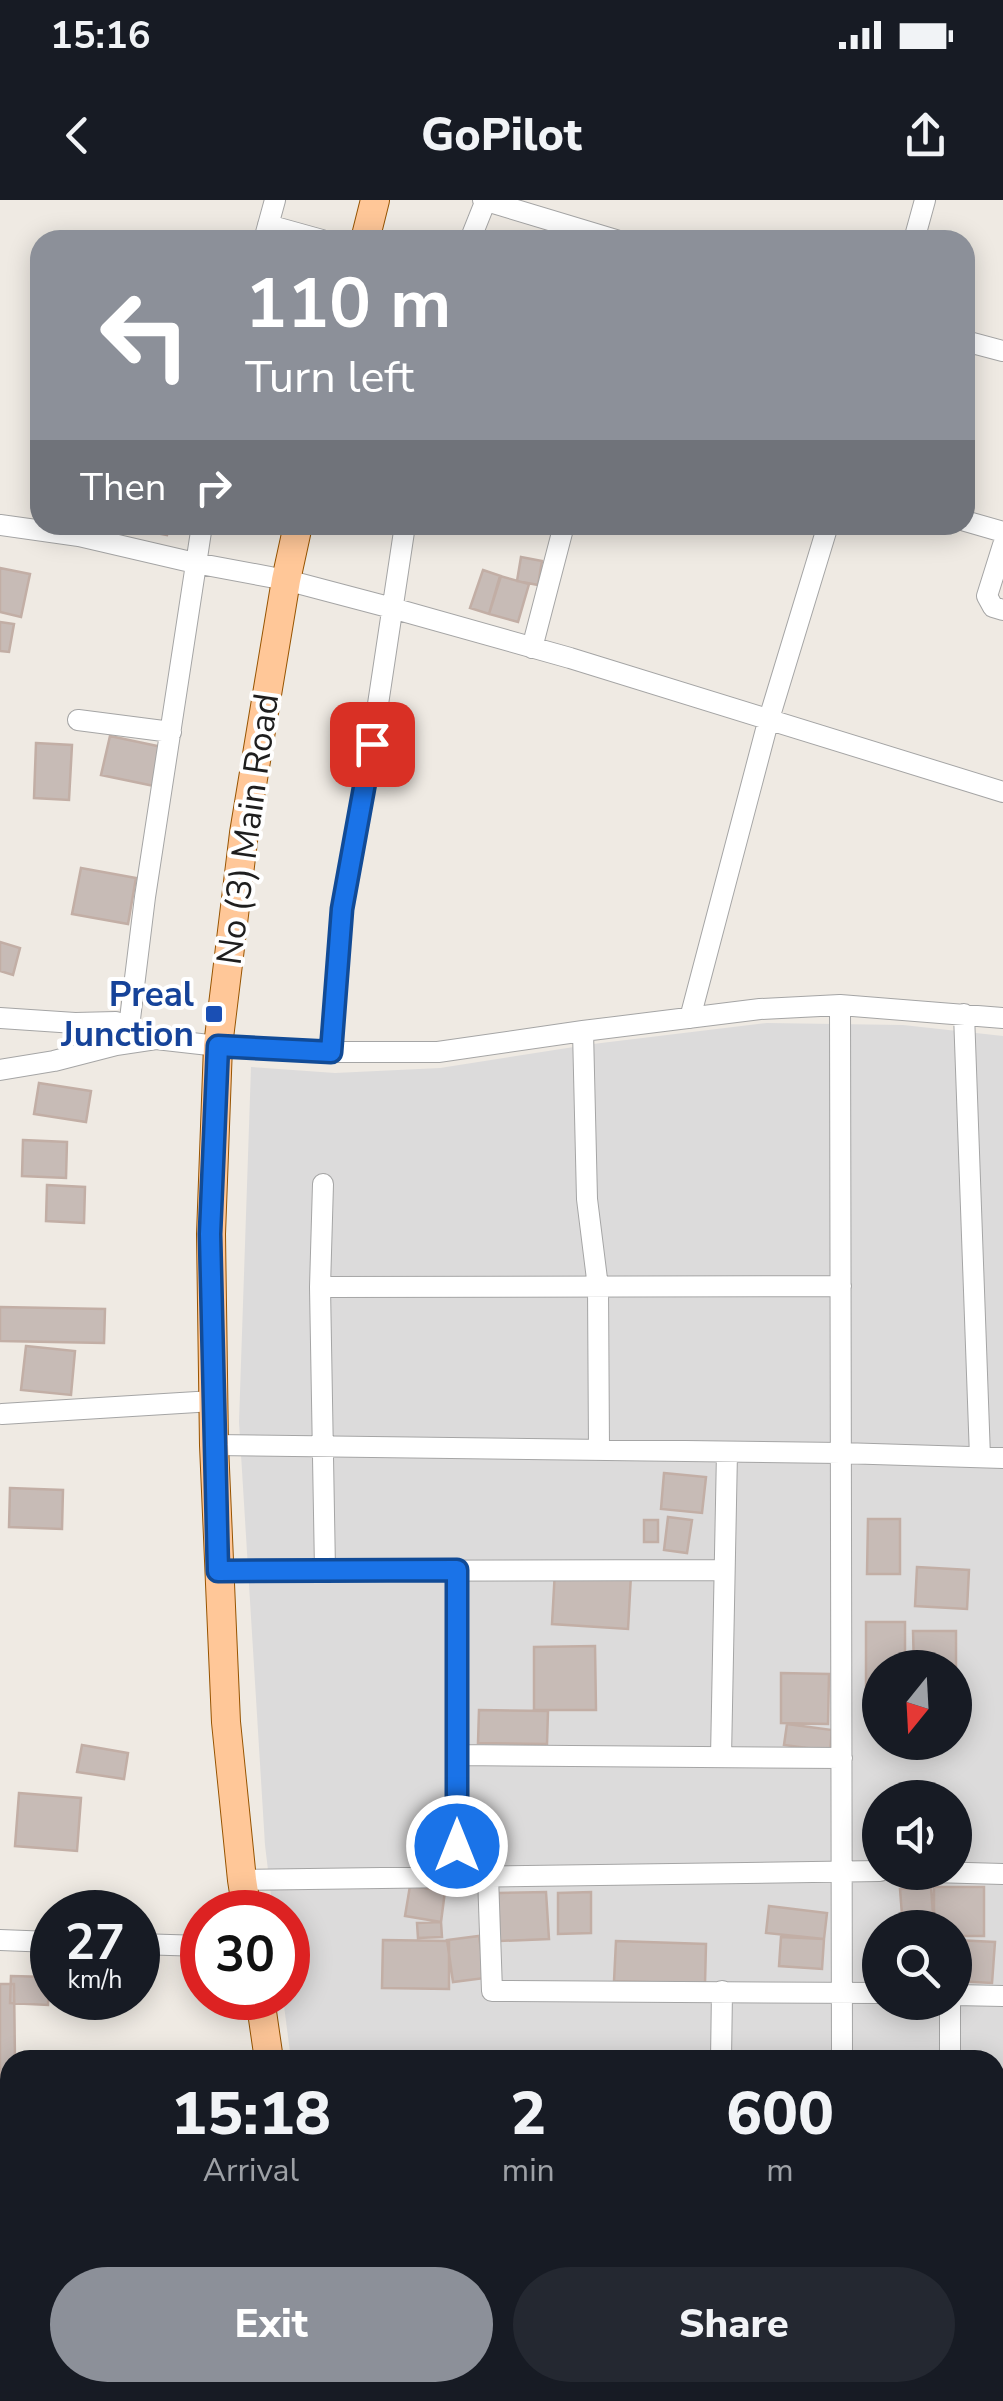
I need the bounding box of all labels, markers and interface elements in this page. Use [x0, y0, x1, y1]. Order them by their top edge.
text: 15:16 [50, 10, 151, 61]
text: GoPilot [421, 105, 582, 166]
icon: back [50, 108, 105, 163]
icon: share [898, 108, 953, 163]
text: 110 m [245, 256, 451, 352]
icon: left [80, 270, 210, 400]
text: Turn left [245, 347, 414, 408]
icon: right [186, 460, 241, 515]
text: Then [80, 462, 166, 513]
street label: No (3) Main Road [206, 690, 290, 968]
pin [330, 702, 415, 787]
icon: arrive [345, 717, 400, 772]
place label: Preal Junction [60, 971, 194, 1058]
marker: Preal Junction [203, 1003, 225, 1025]
north arrow [862, 1650, 972, 1760]
map controls [862, 1650, 972, 2020]
button: sound [862, 1780, 972, 1890]
position arrow [405, 1794, 509, 1898]
speed limit sign: 30 [180, 1890, 310, 2020]
text: 27 [65, 1908, 125, 1977]
button: search [862, 1910, 972, 2020]
text: km/h [67, 1963, 123, 1997]
text: 15:18 [171, 2073, 331, 2155]
text: 2 [510, 2073, 546, 2155]
text: 600 [726, 2073, 834, 2155]
text: Arrival [203, 2149, 299, 2192]
text: min [502, 2149, 555, 2192]
text: m [766, 2149, 794, 2192]
button: Exit [50, 2267, 493, 2382]
button: Share [513, 2267, 955, 2382]

